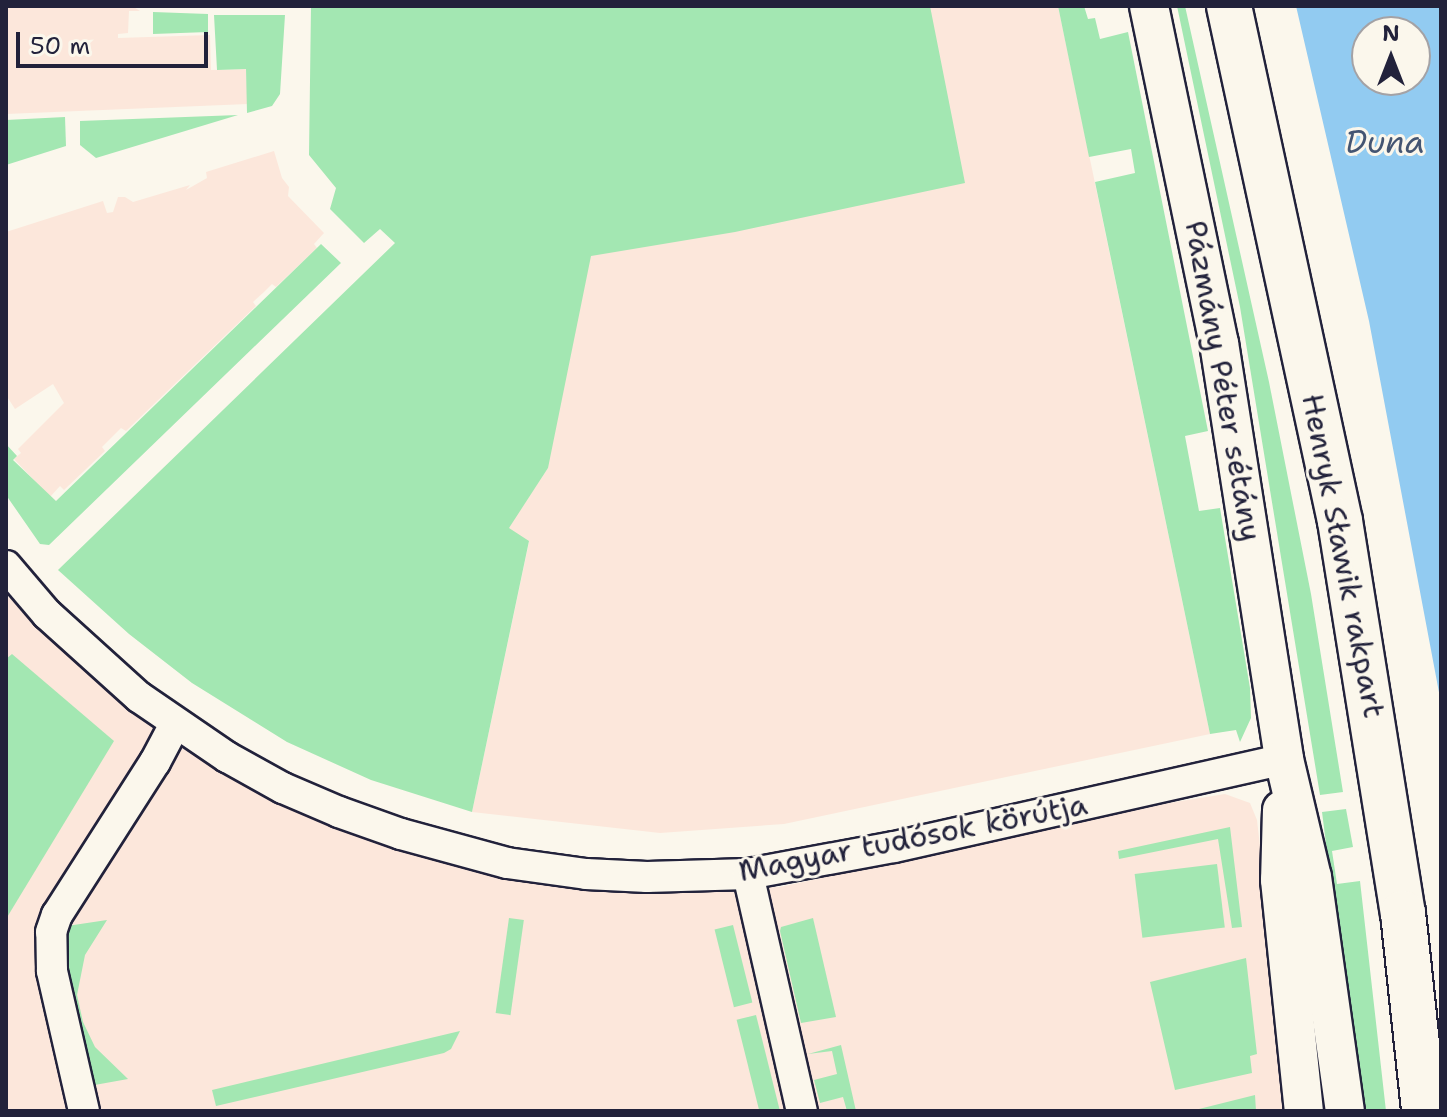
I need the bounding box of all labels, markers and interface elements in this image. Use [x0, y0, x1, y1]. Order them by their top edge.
scale bar [20, 16, 212, 66]
north arrow [1351, 16, 1431, 96]
text: N [1382, 19, 1400, 48]
text: 50 m [30, 30, 90, 62]
water label: Duna [1345, 123, 1425, 161]
street label: Pázmány Péter sétány [1177, 218, 1269, 544]
street label: Henryk Sławik rakpart [1294, 391, 1392, 721]
street label: Magyar tudósok körútja [736, 787, 1090, 889]

